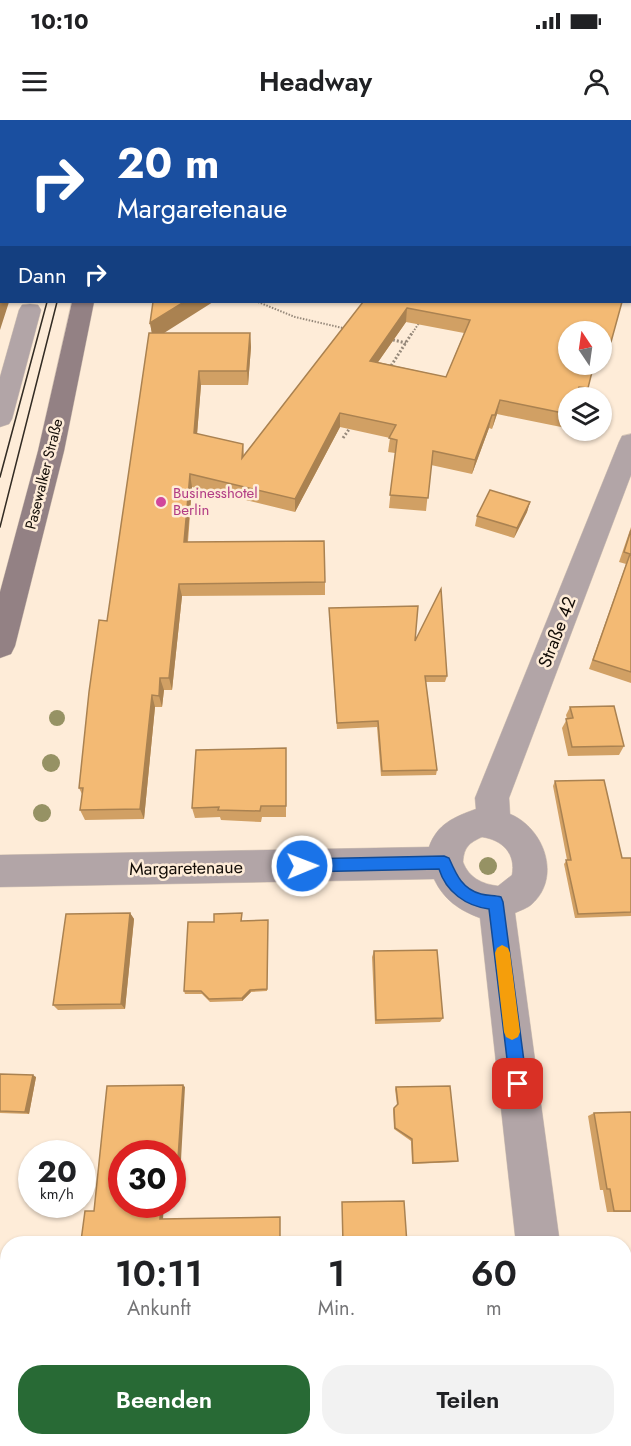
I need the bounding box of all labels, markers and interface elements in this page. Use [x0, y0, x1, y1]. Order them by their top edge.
text: 10:10 [30, 5, 89, 37]
text: Headway [259, 62, 372, 101]
icon: menu [18, 65, 51, 98]
icon: person [580, 65, 613, 98]
text: 20 m [117, 133, 219, 194]
icon: right [18, 144, 96, 222]
text: Margaretenaue [117, 189, 287, 228]
icon: right [79, 258, 112, 291]
text: Dann [18, 259, 67, 291]
north arrow [558, 321, 612, 375]
map controls [558, 321, 612, 441]
button: layers [558, 387, 612, 441]
street label: Pasewalker Straße [20, 416, 68, 532]
place label: Businesshotel Berlin [173, 482, 258, 521]
marker: Businesshotel Berlin [154, 495, 168, 509]
street label: Straße 42 [531, 593, 583, 671]
position arrow [270, 834, 334, 898]
street label: Margaretenaue [129, 854, 243, 882]
pin [492, 1058, 543, 1109]
icon: arrive [501, 1067, 534, 1100]
speed limit sign: 30 [108, 1140, 186, 1218]
text: 20 [37, 1150, 77, 1193]
text: km/h [40, 1183, 74, 1205]
text: 10:11 [115, 1247, 203, 1299]
text: 1 [328, 1247, 345, 1299]
text: 60 [471, 1247, 517, 1299]
text: Ankunft [127, 1294, 191, 1323]
text: Min. [318, 1294, 356, 1323]
text: m [486, 1294, 502, 1323]
button: Beenden [18, 1365, 310, 1434]
button: Teilen [322, 1365, 614, 1434]

